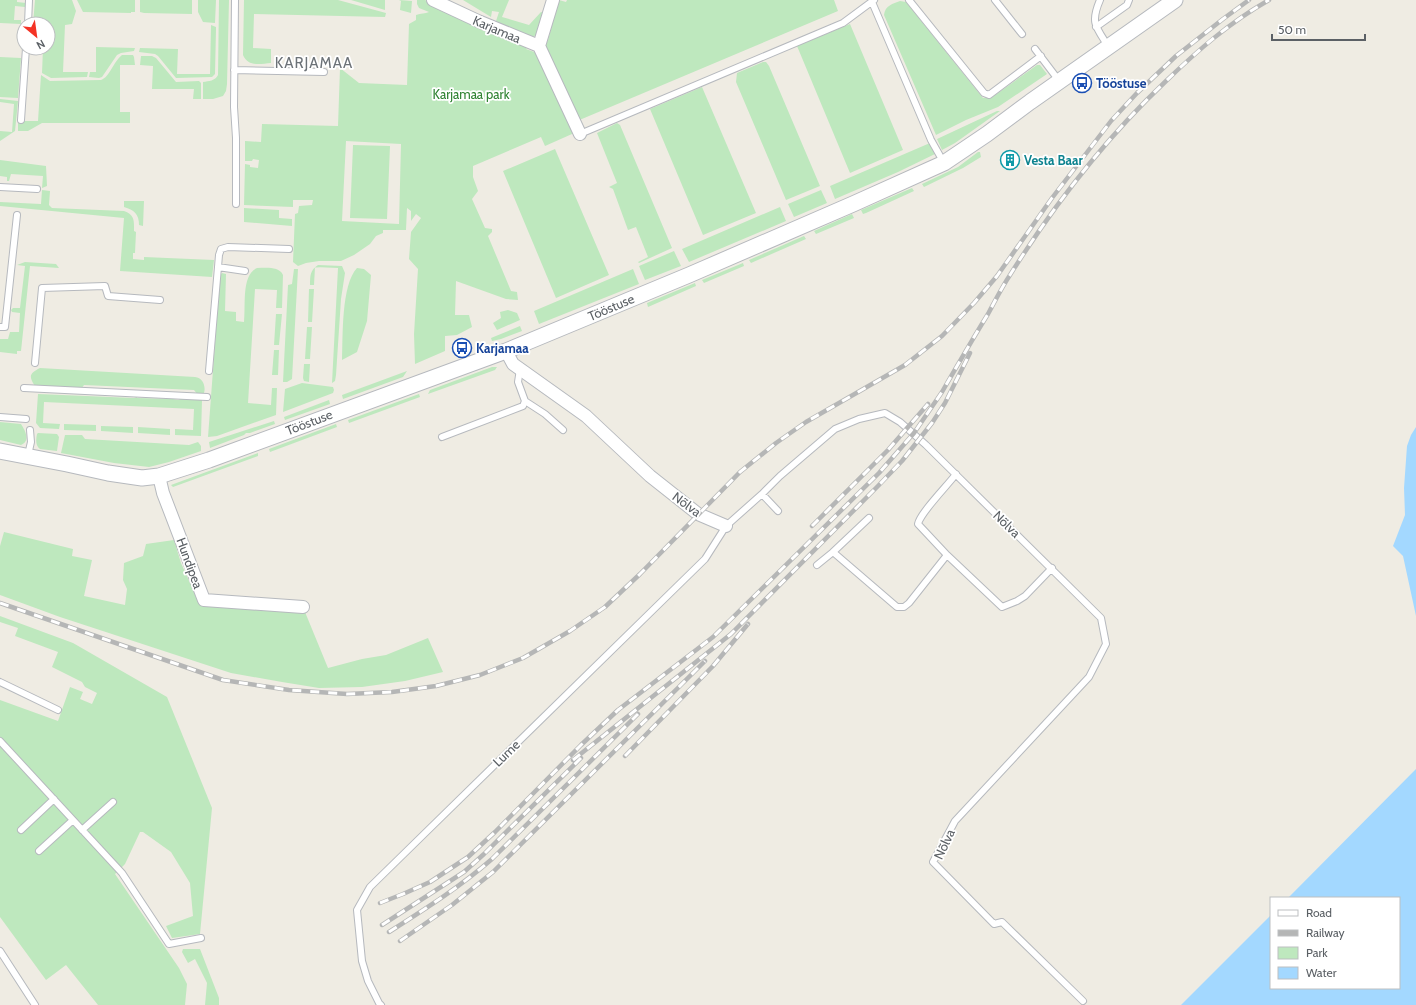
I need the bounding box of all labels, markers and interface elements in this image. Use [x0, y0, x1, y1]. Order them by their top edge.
street label: Karjamaa [470, 12, 524, 47]
north arrow [16, 16, 56, 56]
scale bar [1272, 16, 1365, 42]
text: 50 m [1278, 22, 1306, 37]
text: N [34, 37, 48, 53]
district label: KARJAMAA [275, 54, 353, 72]
bus stop icon: Tööstuse [1071, 72, 1093, 94]
place label: Tööstuse [1096, 75, 1147, 91]
park label: Karjamaa park [433, 86, 510, 103]
building icon: Vesta Baar [999, 149, 1021, 171]
place label: Vesta Baar [1024, 152, 1084, 168]
street label: Tööstuse [585, 290, 637, 324]
bus stop icon: Karjamaa [451, 337, 473, 359]
place label: Karjamaa [476, 340, 529, 356]
street label: Tööstuse [283, 406, 335, 438]
street label: Nõlva [669, 488, 705, 520]
street label: Nõlva [990, 507, 1024, 541]
street label: Hundipea [173, 535, 207, 591]
street label: Lume [489, 736, 523, 770]
street label: Nõlva [930, 826, 958, 862]
legend [1270, 897, 1400, 989]
text: Road [1306, 905, 1332, 920]
text: Railway [1306, 925, 1344, 940]
text: Park [1306, 945, 1328, 960]
text: Water [1306, 965, 1337, 980]

